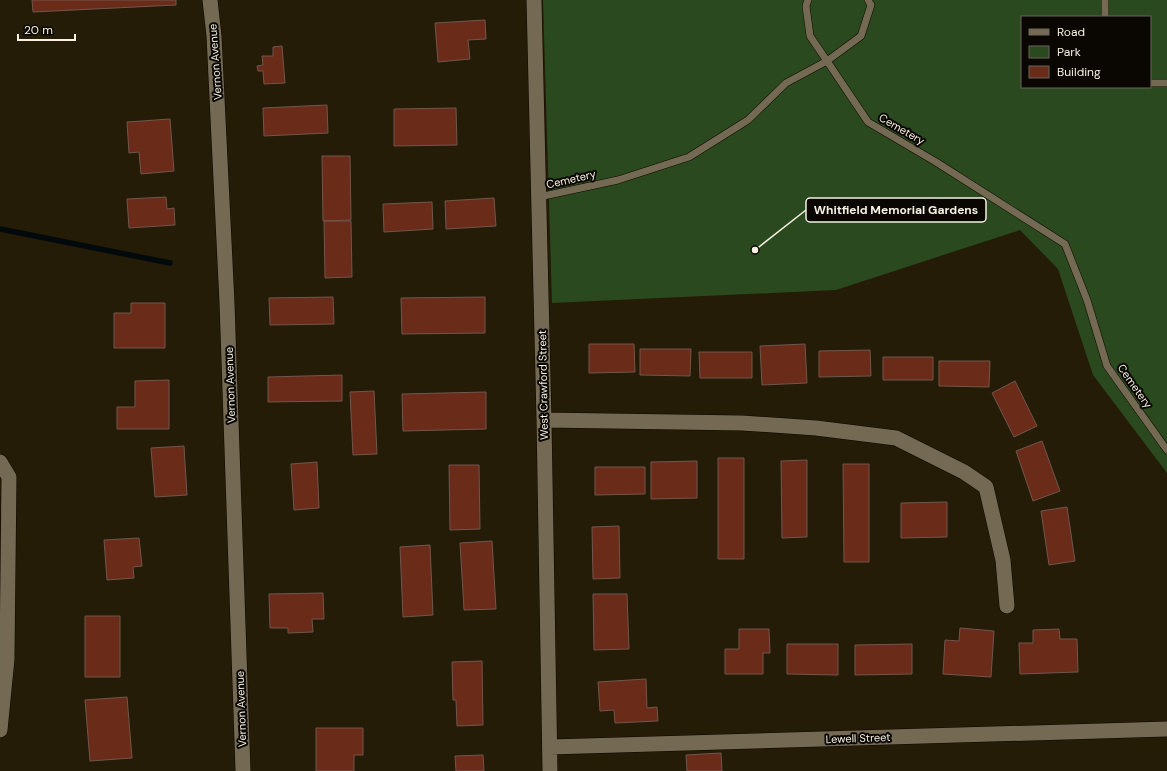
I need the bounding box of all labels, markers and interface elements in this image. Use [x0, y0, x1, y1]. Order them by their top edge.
scale bar [18, 16, 75, 42]
legend [1021, 16, 1151, 88]
text: 20 m [24, 22, 53, 38]
street label: Vernon Avenue [205, 23, 225, 101]
text: Road [1057, 24, 1085, 40]
text: Park [1057, 44, 1081, 60]
text: Building [1057, 64, 1101, 80]
street label: Cemetery [877, 110, 927, 148]
street label: Cemetery [545, 166, 597, 192]
callout: Whitfield Memorial Gardens [806, 198, 986, 222]
text: Whitfield Memorial Gardens [814, 202, 978, 218]
street label: West Crawford Street [535, 330, 551, 440]
street label: Vernon Avenue [222, 347, 238, 423]
street label: Cemetery [1115, 361, 1155, 411]
street label: Vernon Avenue [233, 671, 249, 747]
street label: Lewell Street [825, 730, 891, 746]

